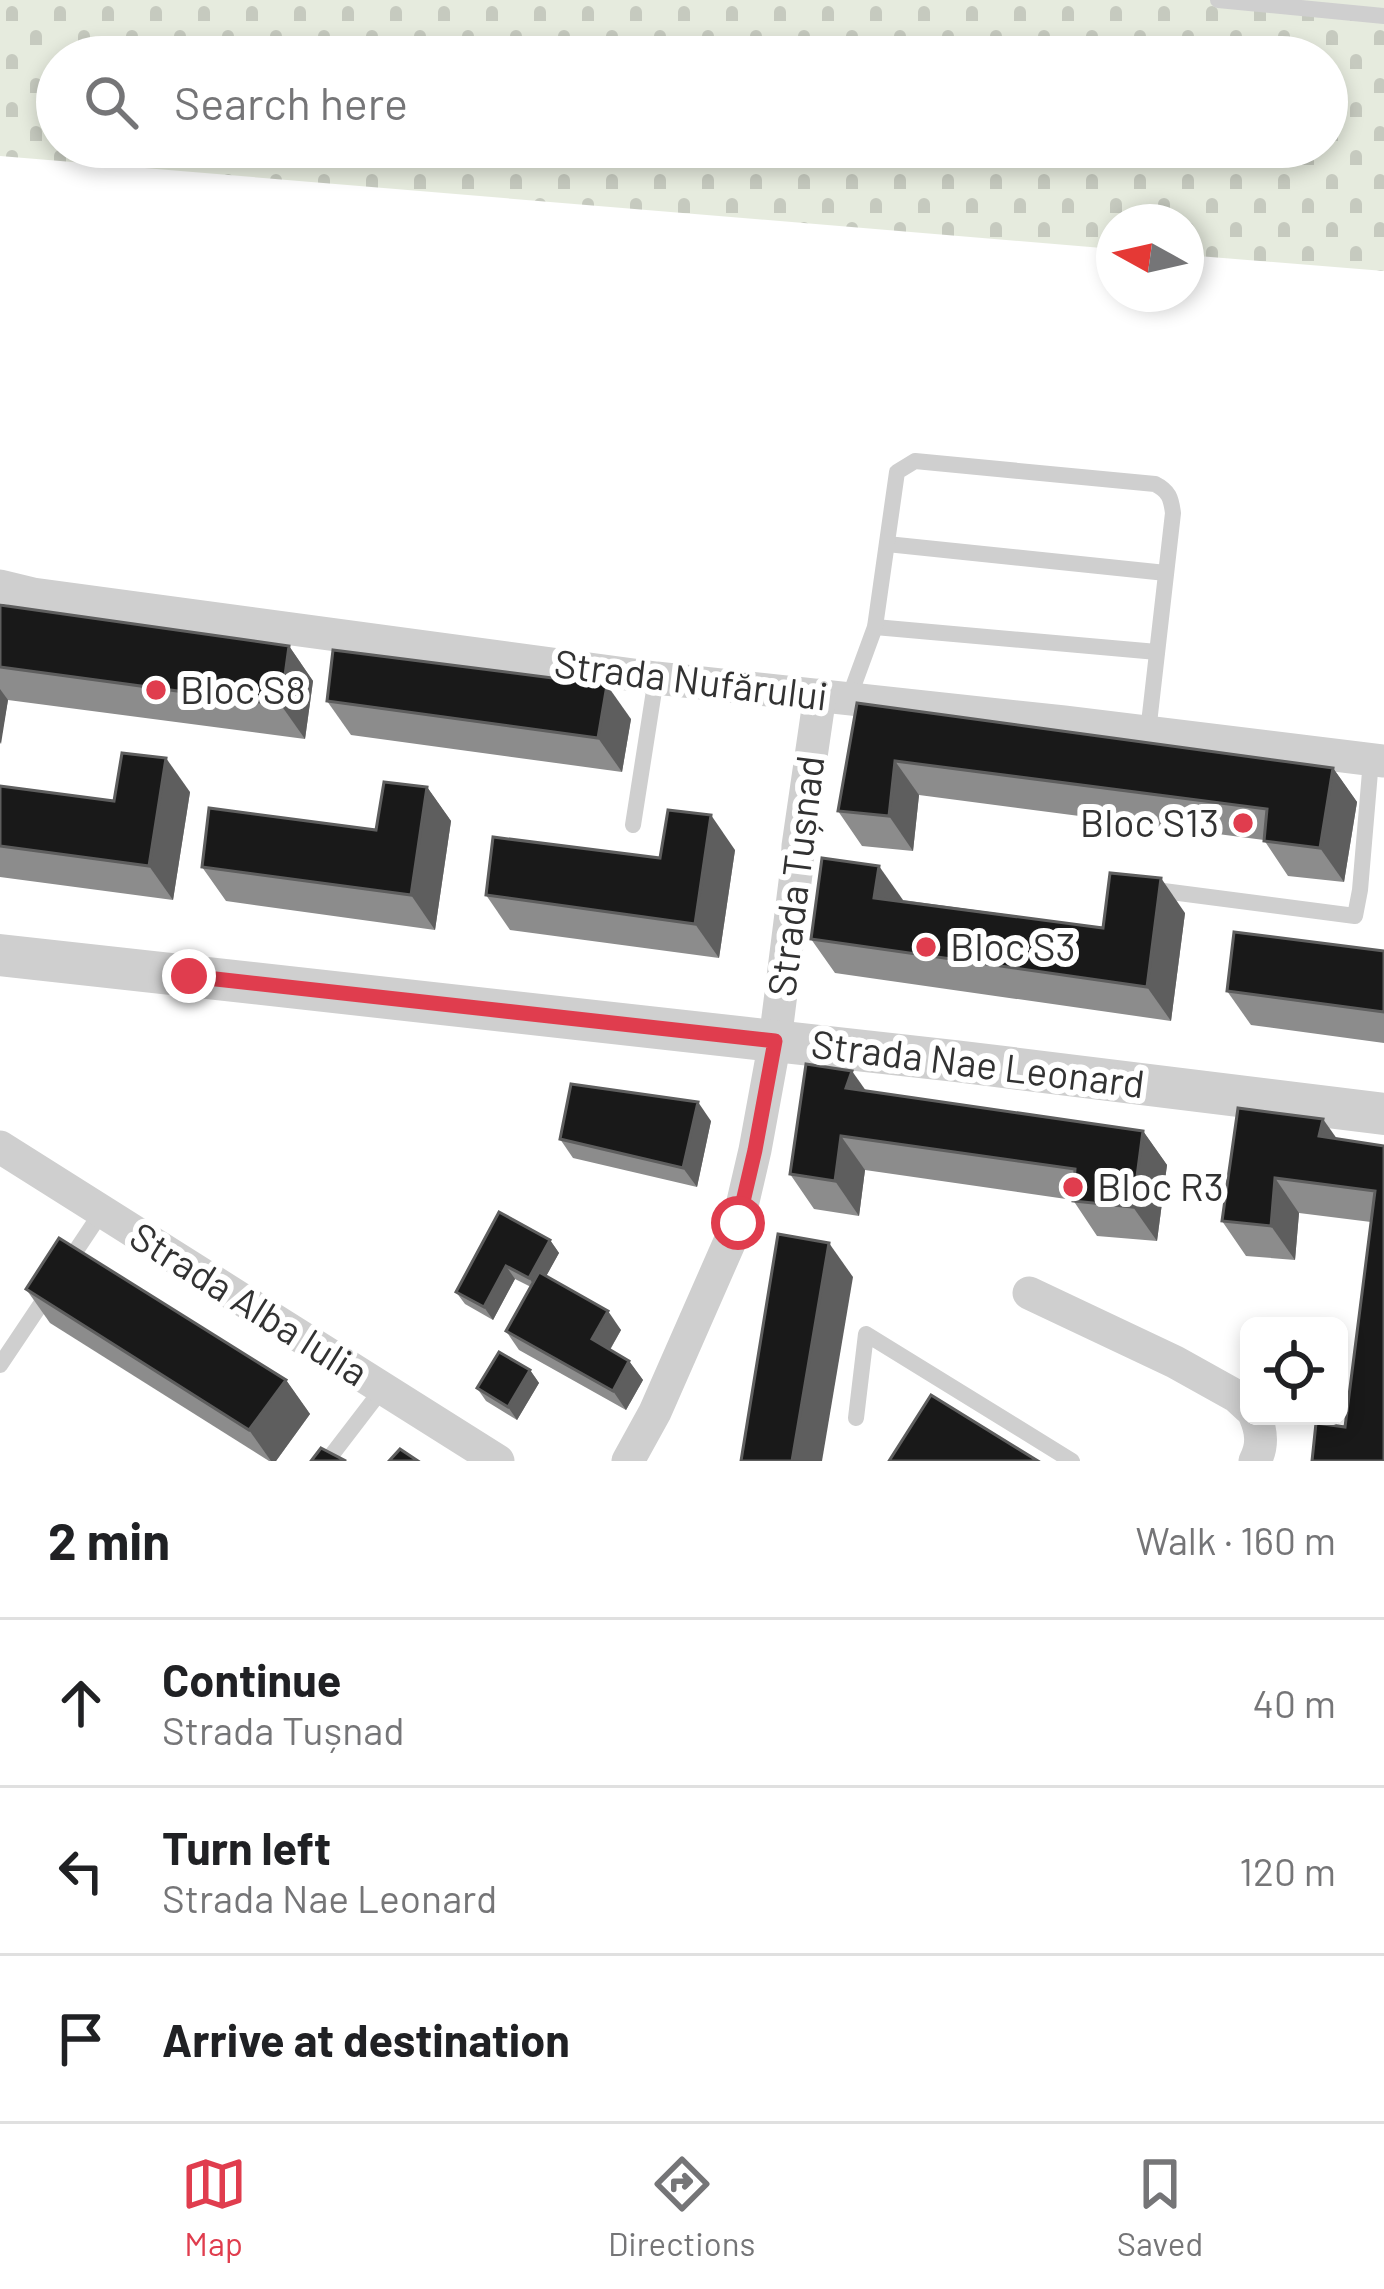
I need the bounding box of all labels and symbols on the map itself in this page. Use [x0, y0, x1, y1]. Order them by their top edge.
north arrow [1096, 204, 1204, 312]
street label: Strada Nufărului [552, 638, 831, 719]
place label: Bloc S8 [180, 665, 306, 712]
marker: Bloc S8 [143, 677, 169, 703]
street label: Strada Tușnad [756, 753, 833, 999]
place label: Bloc S13 [1080, 798, 1219, 845]
marker: Bloc S13 [1230, 810, 1256, 836]
place label: Bloc S3 [950, 922, 1076, 969]
marker: Bloc S3 [913, 934, 939, 960]
route end [162, 949, 216, 1003]
street label: Strada Nae Leonard [809, 1019, 1147, 1106]
place label: Bloc R3 [1097, 1162, 1224, 1209]
marker: Bloc R3 [1060, 1174, 1086, 1200]
route start [711, 1196, 765, 1250]
street label: Strada Alba Iulia [122, 1211, 377, 1395]

